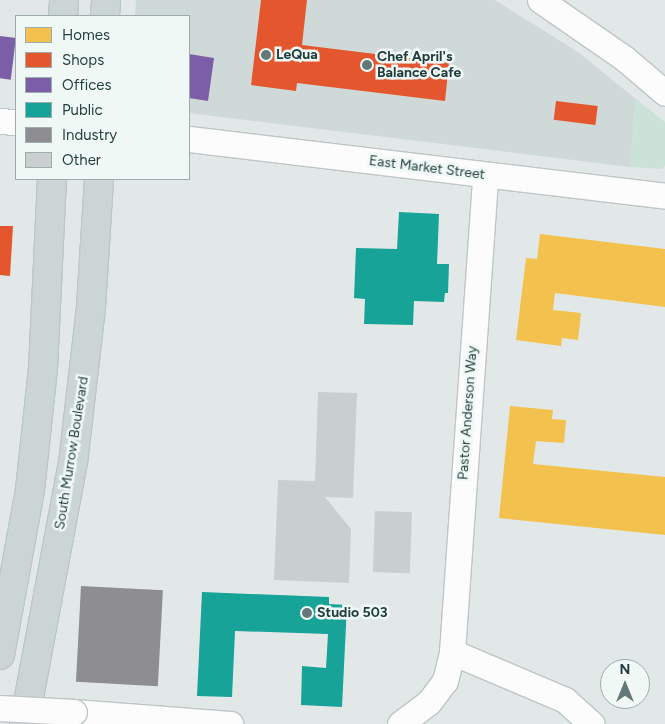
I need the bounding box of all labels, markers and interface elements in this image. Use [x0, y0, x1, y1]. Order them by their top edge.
legend [15, 15, 190, 180]
text: Homes [62, 26, 110, 44]
place label: LeQua [276, 47, 318, 63]
marker: LeQua [260, 49, 272, 61]
place label: Chef April's Balance Cafe [377, 49, 461, 82]
text: Shops [62, 51, 104, 69]
marker: Chef April's Balance Cafe [361, 59, 373, 71]
text: Offices [62, 76, 112, 94]
text: Public [62, 101, 103, 119]
text: Industry [62, 126, 117, 144]
text: Other [62, 151, 101, 169]
street label: East Market Street [368, 153, 486, 183]
street label: Pastor Anderson Way [455, 345, 481, 481]
street label: South Murrow Boulevard [52, 375, 92, 531]
place label: Studio 503 [317, 605, 388, 621]
marker: Studio 503 [301, 607, 313, 619]
north arrow [600, 659, 650, 709]
text: N [620, 661, 630, 678]

